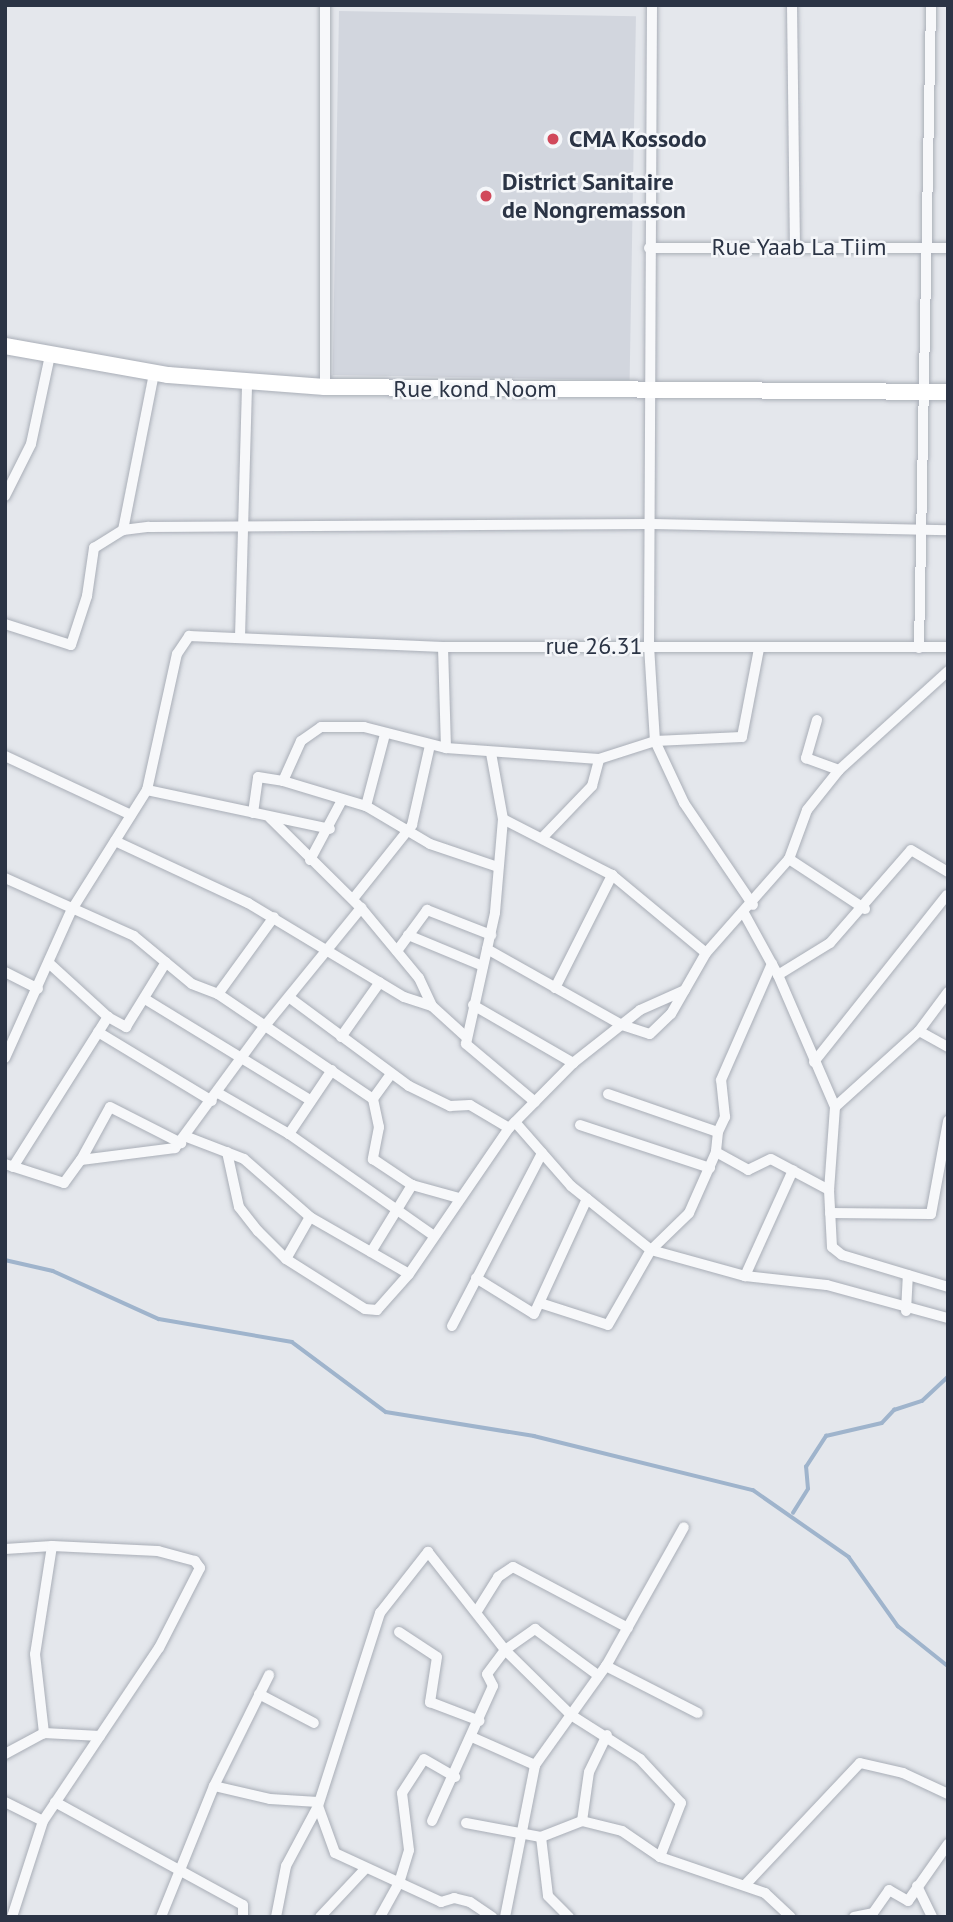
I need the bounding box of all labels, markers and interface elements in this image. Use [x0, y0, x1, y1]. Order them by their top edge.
place label: CMA Kossodo [569, 125, 708, 153]
marker: CMA Kossodo [543, 129, 563, 149]
place label: District Sanitaire de Nongremasson [502, 168, 686, 224]
marker: District Sanitaire de Nongremasson [476, 186, 496, 206]
street label: Rue Yaab La Tiim [711, 233, 887, 261]
street label: Rue kond Noom [393, 375, 557, 403]
street label: rue 26.31 [545, 632, 643, 660]

